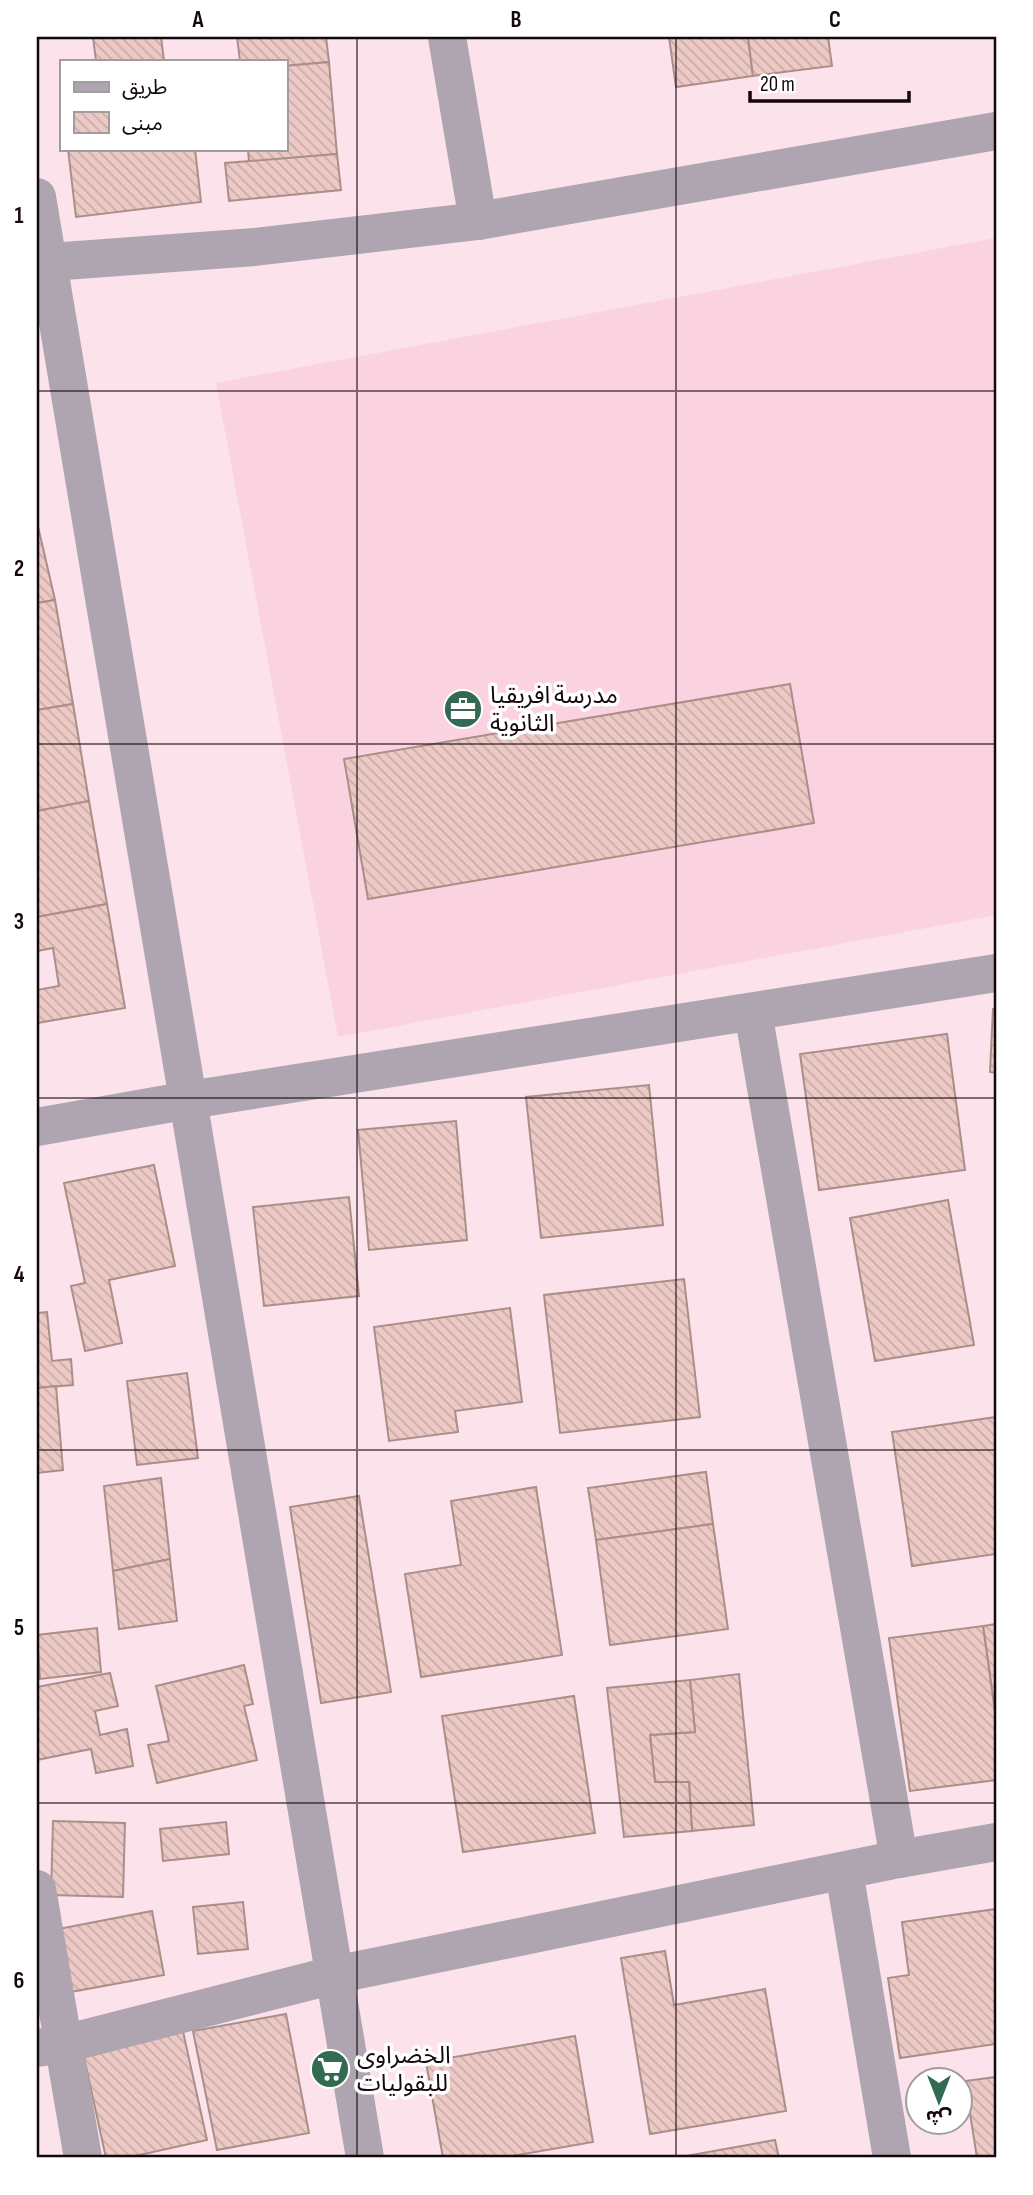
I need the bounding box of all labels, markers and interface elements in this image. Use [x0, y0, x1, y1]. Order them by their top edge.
text: A [192, 6, 205, 34]
text: B [511, 6, 522, 34]
text: C [829, 6, 841, 34]
legend [60, 60, 287, 150]
scale bar [750, 60, 909, 104]
text: 20 m [760, 72, 795, 97]
text: طريق [122, 75, 167, 100]
text: مبنى [122, 111, 163, 136]
text: 1 [14, 202, 24, 230]
text: 2 [14, 555, 24, 583]
place label: مدرسة افريقيا الثانوية [490, 681, 618, 738]
office icon: مدرسة افريقيا الثانوية [442, 688, 484, 730]
text: 3 [14, 908, 24, 936]
text: 4 [14, 1261, 25, 1289]
text: 5 [14, 1614, 24, 1642]
text: 6 [14, 1967, 24, 1995]
place label: الخضراوى للبقوليات [357, 2041, 451, 2098]
supermarket icon: الخضراوى للبقوليات [309, 2048, 351, 2090]
north arrow [904, 2066, 974, 2136]
text: ش [926, 2105, 952, 2128]

